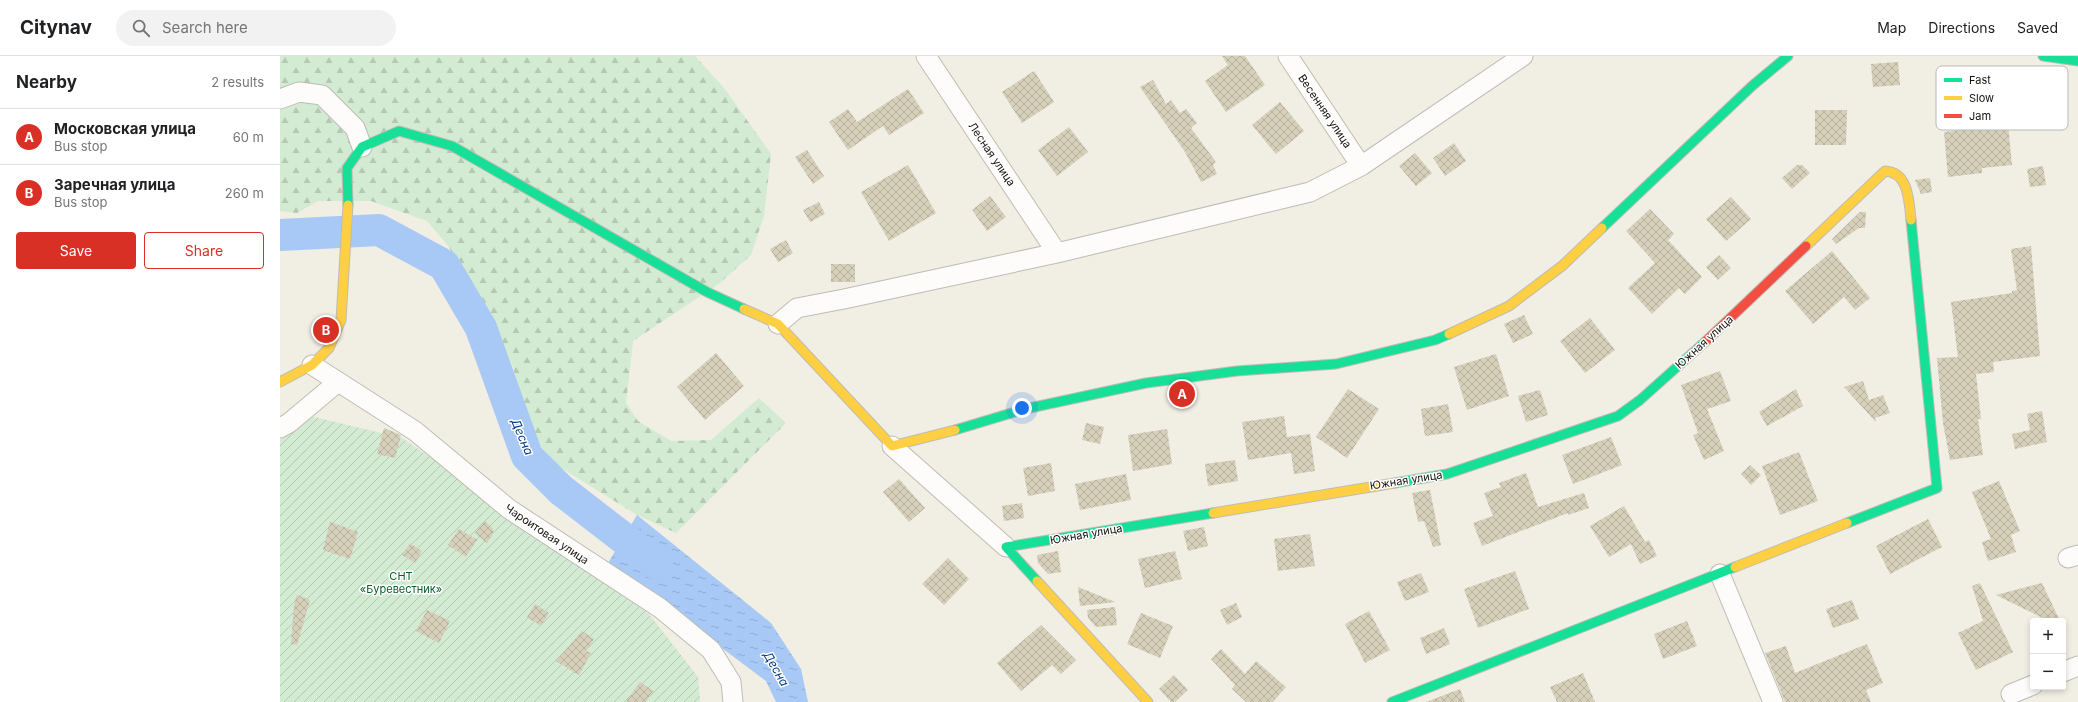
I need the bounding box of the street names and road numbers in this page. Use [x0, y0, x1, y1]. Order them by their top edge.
street label: Весенняя улица [1295, 71, 1355, 151]
street label: Лесная улица [965, 119, 1019, 189]
street label: Южная улица [1672, 312, 1736, 372]
street label: Южная улица [1369, 467, 1443, 493]
street label: Чароитовая улица [502, 501, 592, 567]
street label: Южная улица [1049, 521, 1123, 547]

